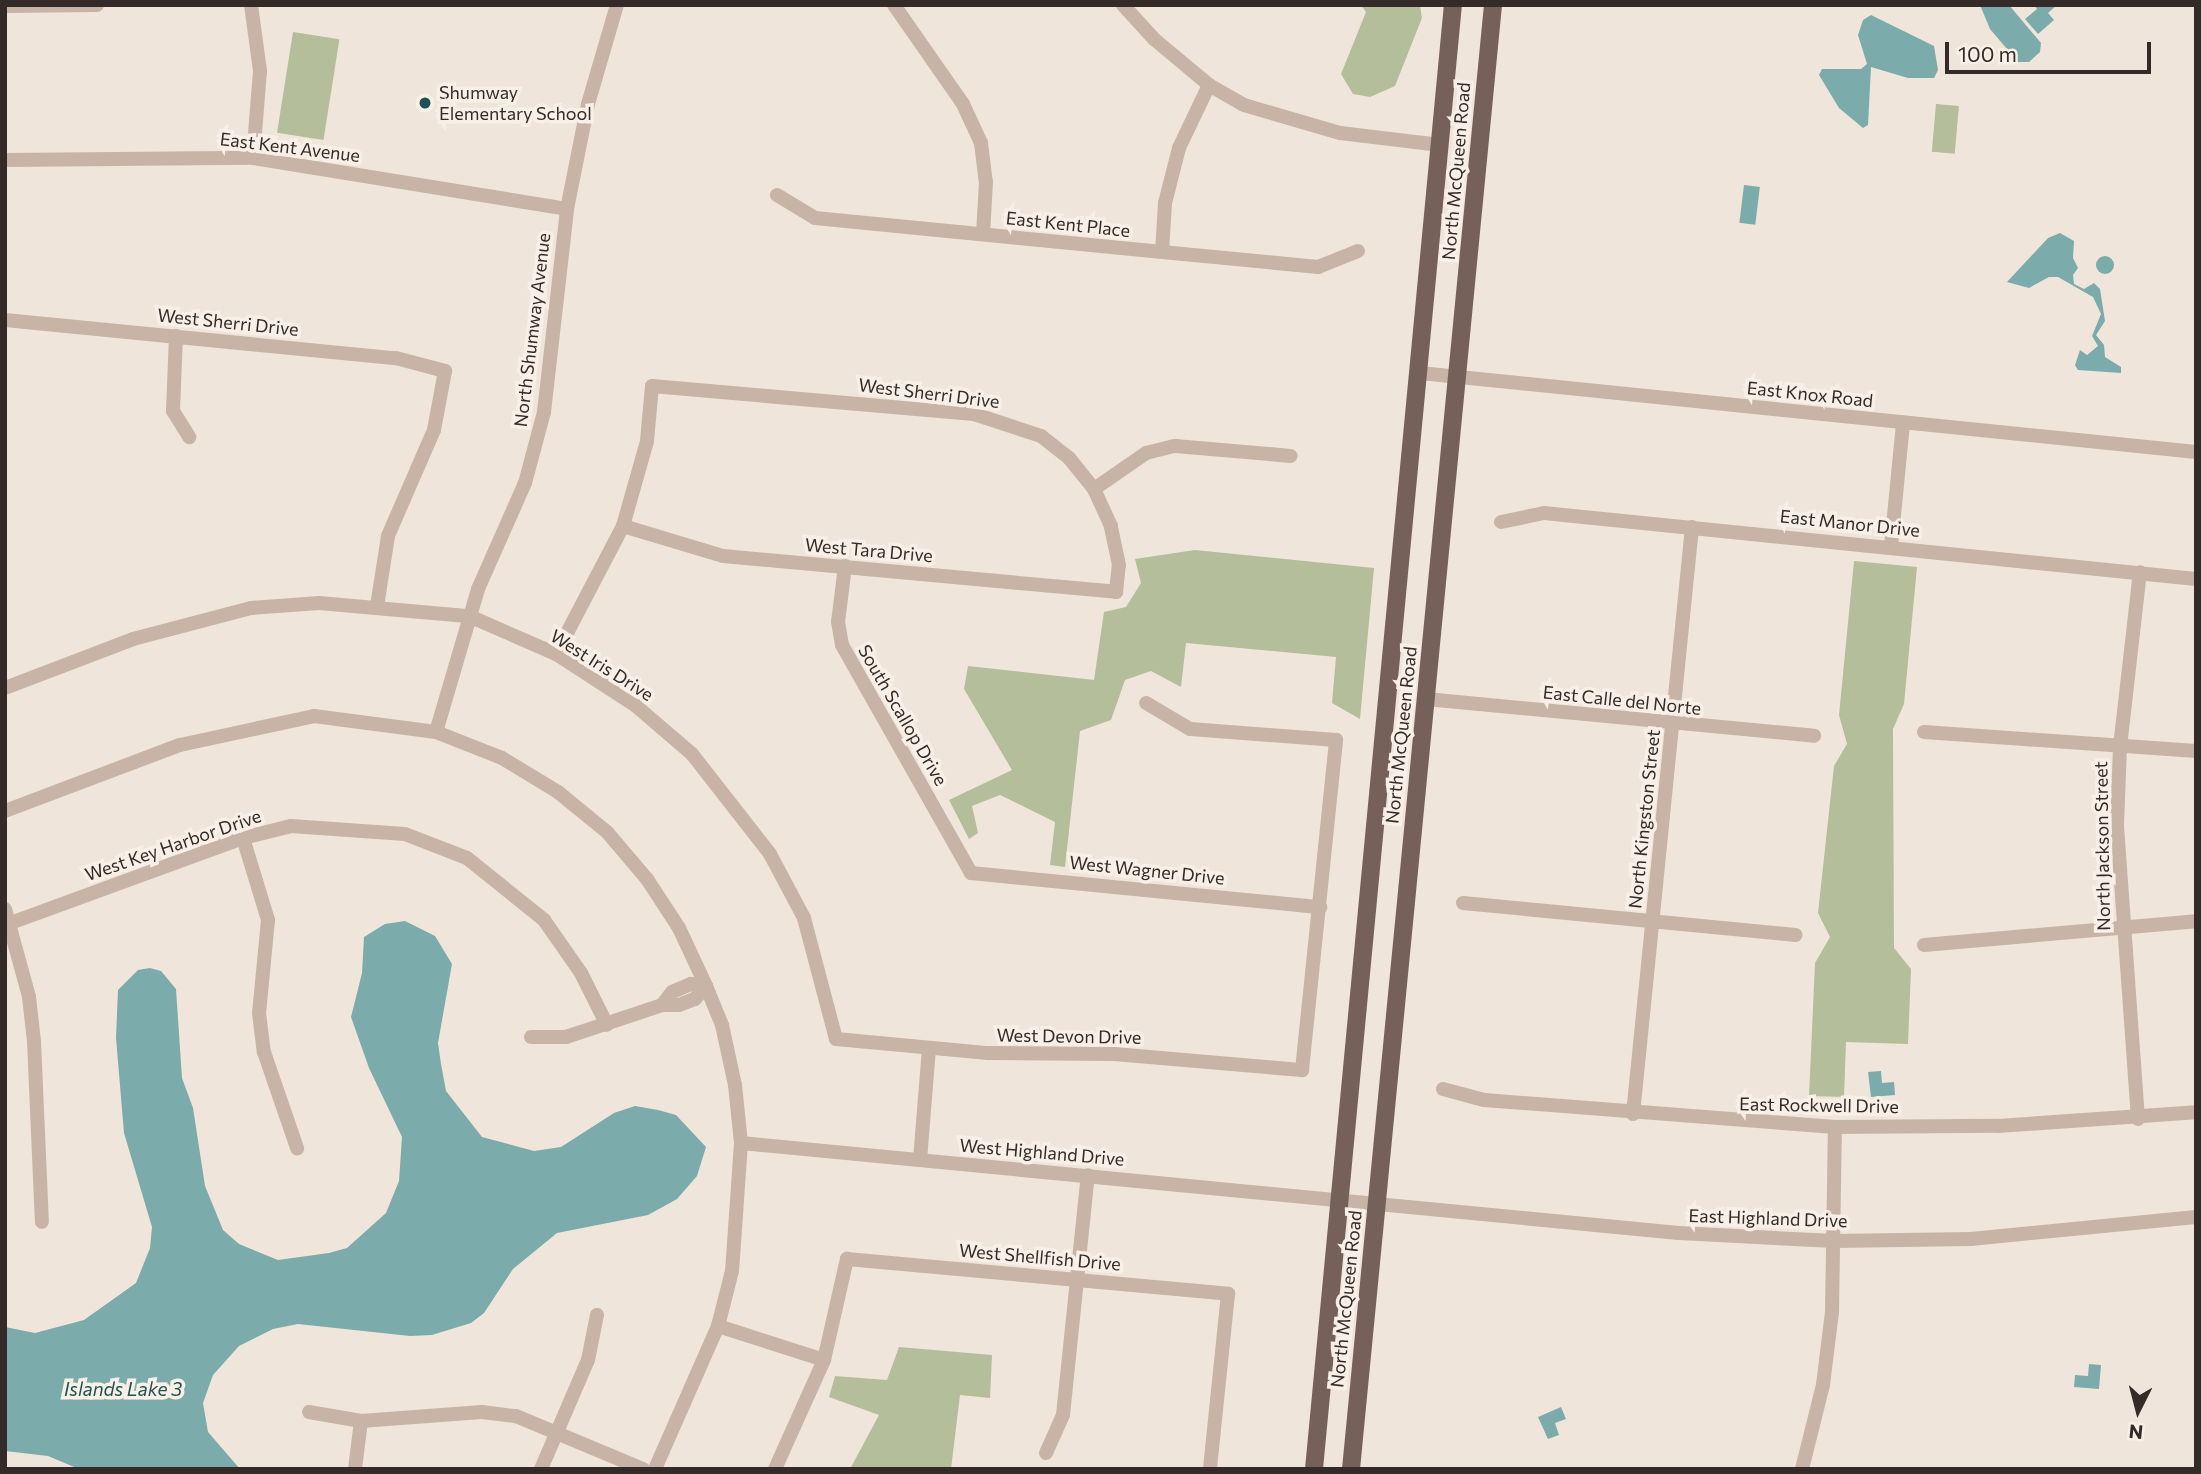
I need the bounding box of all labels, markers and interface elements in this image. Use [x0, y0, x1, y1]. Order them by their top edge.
scale bar [1949, 28, 2156, 72]
text: 100 m [1958, 41, 2017, 66]
street label: North McQueen Road [1437, 81, 1475, 261]
place label: Shumway Elementary School [439, 82, 592, 124]
marker: Shumway Elementary School [417, 95, 433, 111]
street label: East Kent Avenue [219, 128, 361, 166]
street label: East Kent Place [1005, 207, 1131, 241]
street label: North Shumway Avenue [509, 232, 555, 428]
street label: West Sherri Drive [156, 304, 300, 340]
street label: West Sherri Drive [857, 374, 1001, 412]
street label: East Knox Road [1746, 377, 1874, 411]
street label: East Manor Drive [1779, 505, 1921, 541]
street label: West Tara Drive [804, 534, 934, 566]
street label: West Iris Drive [546, 625, 658, 705]
street label: South Scallop Drive [854, 641, 952, 789]
street label: North McQueen Road [1381, 645, 1421, 825]
street label: East Calle del Norte [1542, 681, 1702, 719]
street label: North Kingston Street [1624, 728, 1664, 910]
street label: North Jackson Street [2090, 761, 2114, 931]
street label: West Key Harbor Drive [82, 805, 264, 885]
street label: West Wagner Drive [1068, 851, 1226, 889]
street label: West Devon Drive [996, 1024, 1142, 1048]
street label: East Rockwell Drive [1739, 1093, 1899, 1117]
street label: West Highland Drive [959, 1134, 1125, 1170]
street label: East Highland Drive [1688, 1204, 1848, 1232]
street label: North McQueen Road [1326, 1209, 1366, 1389]
street label: West Shellfish Drive [958, 1239, 1122, 1275]
north arrow [2103, 1376, 2173, 1446]
water label: Islands Lake 3 [64, 1378, 182, 1400]
text: N [2127, 1420, 2144, 1445]

